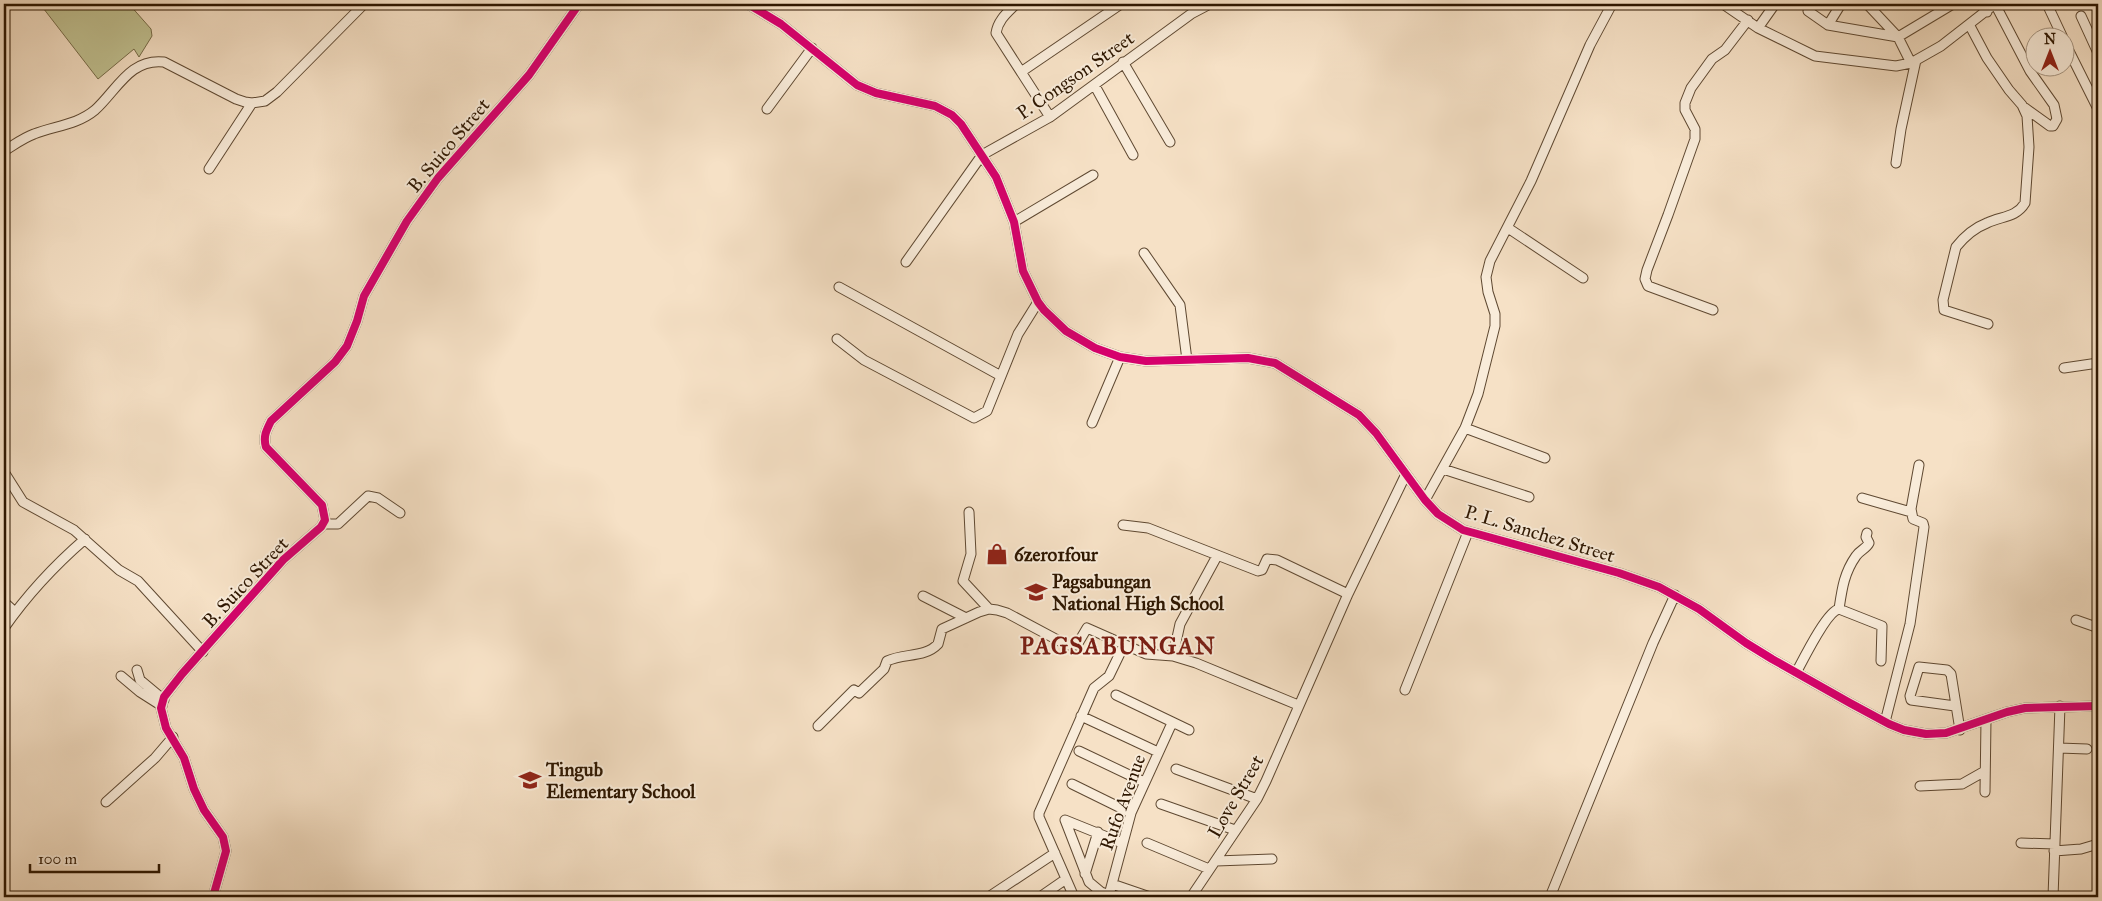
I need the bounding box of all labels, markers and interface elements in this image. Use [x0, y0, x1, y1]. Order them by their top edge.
street label: P. Congson Street [1012, 26, 1139, 125]
north arrow [2024, 28, 2074, 78]
text: N [2044, 31, 2056, 48]
street label: B. Suico Street [402, 93, 495, 197]
street label: P. L. Sanchez Street [1462, 500, 1618, 567]
street label: B. Suico Street [197, 532, 293, 633]
shop icon: 6zero1four [984, 541, 1010, 567]
place label: 6zero1four [1014, 543, 1099, 566]
place label: Pagsabungan National High School [1052, 570, 1225, 616]
school or university icon: Pagsabungan National High School [1023, 579, 1049, 605]
district label: PAGSABUNGAN [1020, 631, 1216, 661]
street label: Rufo Avenue [1094, 751, 1150, 853]
street label: Love Street [1203, 751, 1268, 842]
place label: Tingub Elementary School [545, 758, 696, 804]
school or university icon: Tingub Elementary School [517, 767, 543, 793]
scale bar [30, 841, 159, 873]
text: 100 m [38, 850, 78, 868]

